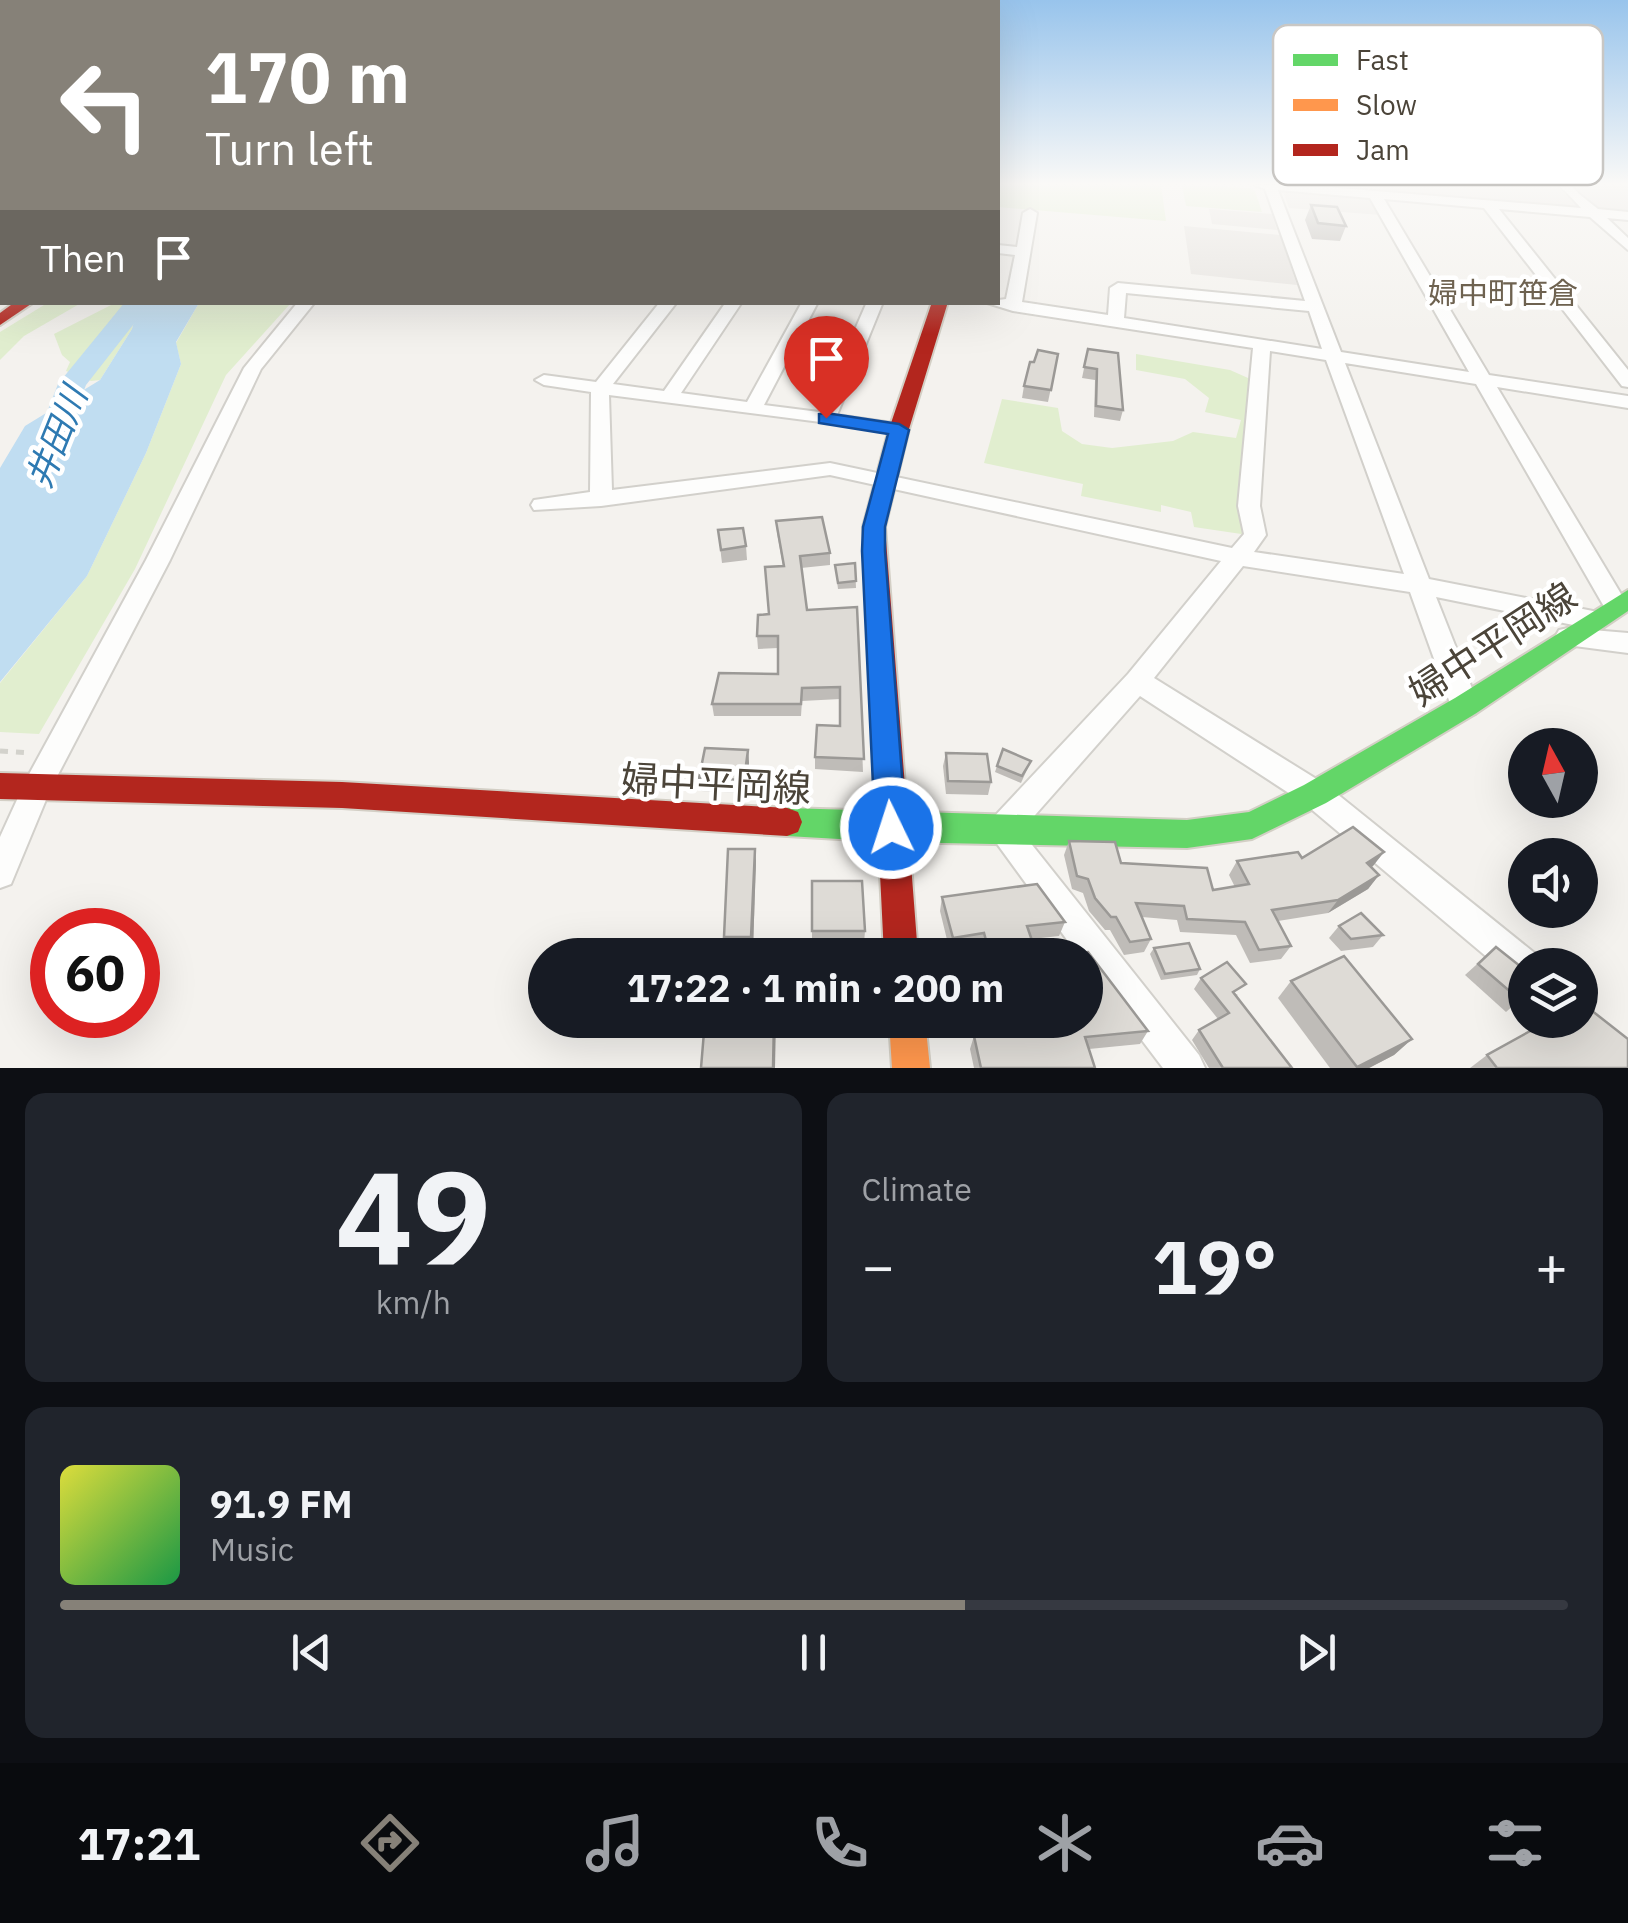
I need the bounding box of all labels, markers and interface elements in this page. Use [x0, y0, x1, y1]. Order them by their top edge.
legend [1273, 25, 1603, 185]
text: 170 m [205, 31, 410, 122]
icon: left [40, 40, 170, 170]
text: Fast [1356, 41, 1409, 78]
text: Slow [1356, 86, 1417, 123]
text: Turn left [205, 119, 374, 177]
text: Jam [1356, 131, 1410, 168]
icon: arrive [146, 230, 201, 285]
text: Then [40, 233, 126, 282]
district label: 婦中町笹倉 [1428, 273, 1578, 312]
pin [784, 316, 869, 419]
icon: arrive [799, 331, 854, 386]
water label: 井田川 [15, 376, 98, 494]
street label: 婦中平岡線 [1399, 571, 1585, 715]
north arrow [1508, 728, 1598, 818]
map controls [1508, 728, 1598, 1038]
street label: 婦中平岡線 [620, 754, 812, 812]
position arrow [839, 776, 943, 880]
button: sound [1508, 838, 1598, 928]
speed limit sign: 60 [30, 908, 160, 1038]
button: layers [1508, 948, 1598, 1038]
text: 17:22 · 1 min · 200 m [627, 963, 1004, 1012]
text: 49 [335, 1131, 491, 1300]
text: Climate [862, 1168, 972, 1210]
text: 19° [1152, 1217, 1277, 1315]
text: − [862, 1230, 895, 1301]
text: + [1535, 1230, 1568, 1301]
text: km/h [376, 1281, 451, 1323]
text: 91.9 FM [210, 1479, 353, 1528]
text: Music [210, 1528, 294, 1570]
icon: previous [284, 1625, 339, 1680]
icon: pause [786, 1625, 841, 1680]
icon: next [1289, 1625, 1344, 1680]
icon: directions [355, 1808, 425, 1878]
icon: music [580, 1808, 650, 1878]
icon: phone [805, 1808, 875, 1878]
icon: climate [1030, 1808, 1100, 1878]
icon: car [1255, 1808, 1325, 1878]
icon: filters [1480, 1808, 1550, 1878]
text: 17:21 [78, 1814, 200, 1872]

